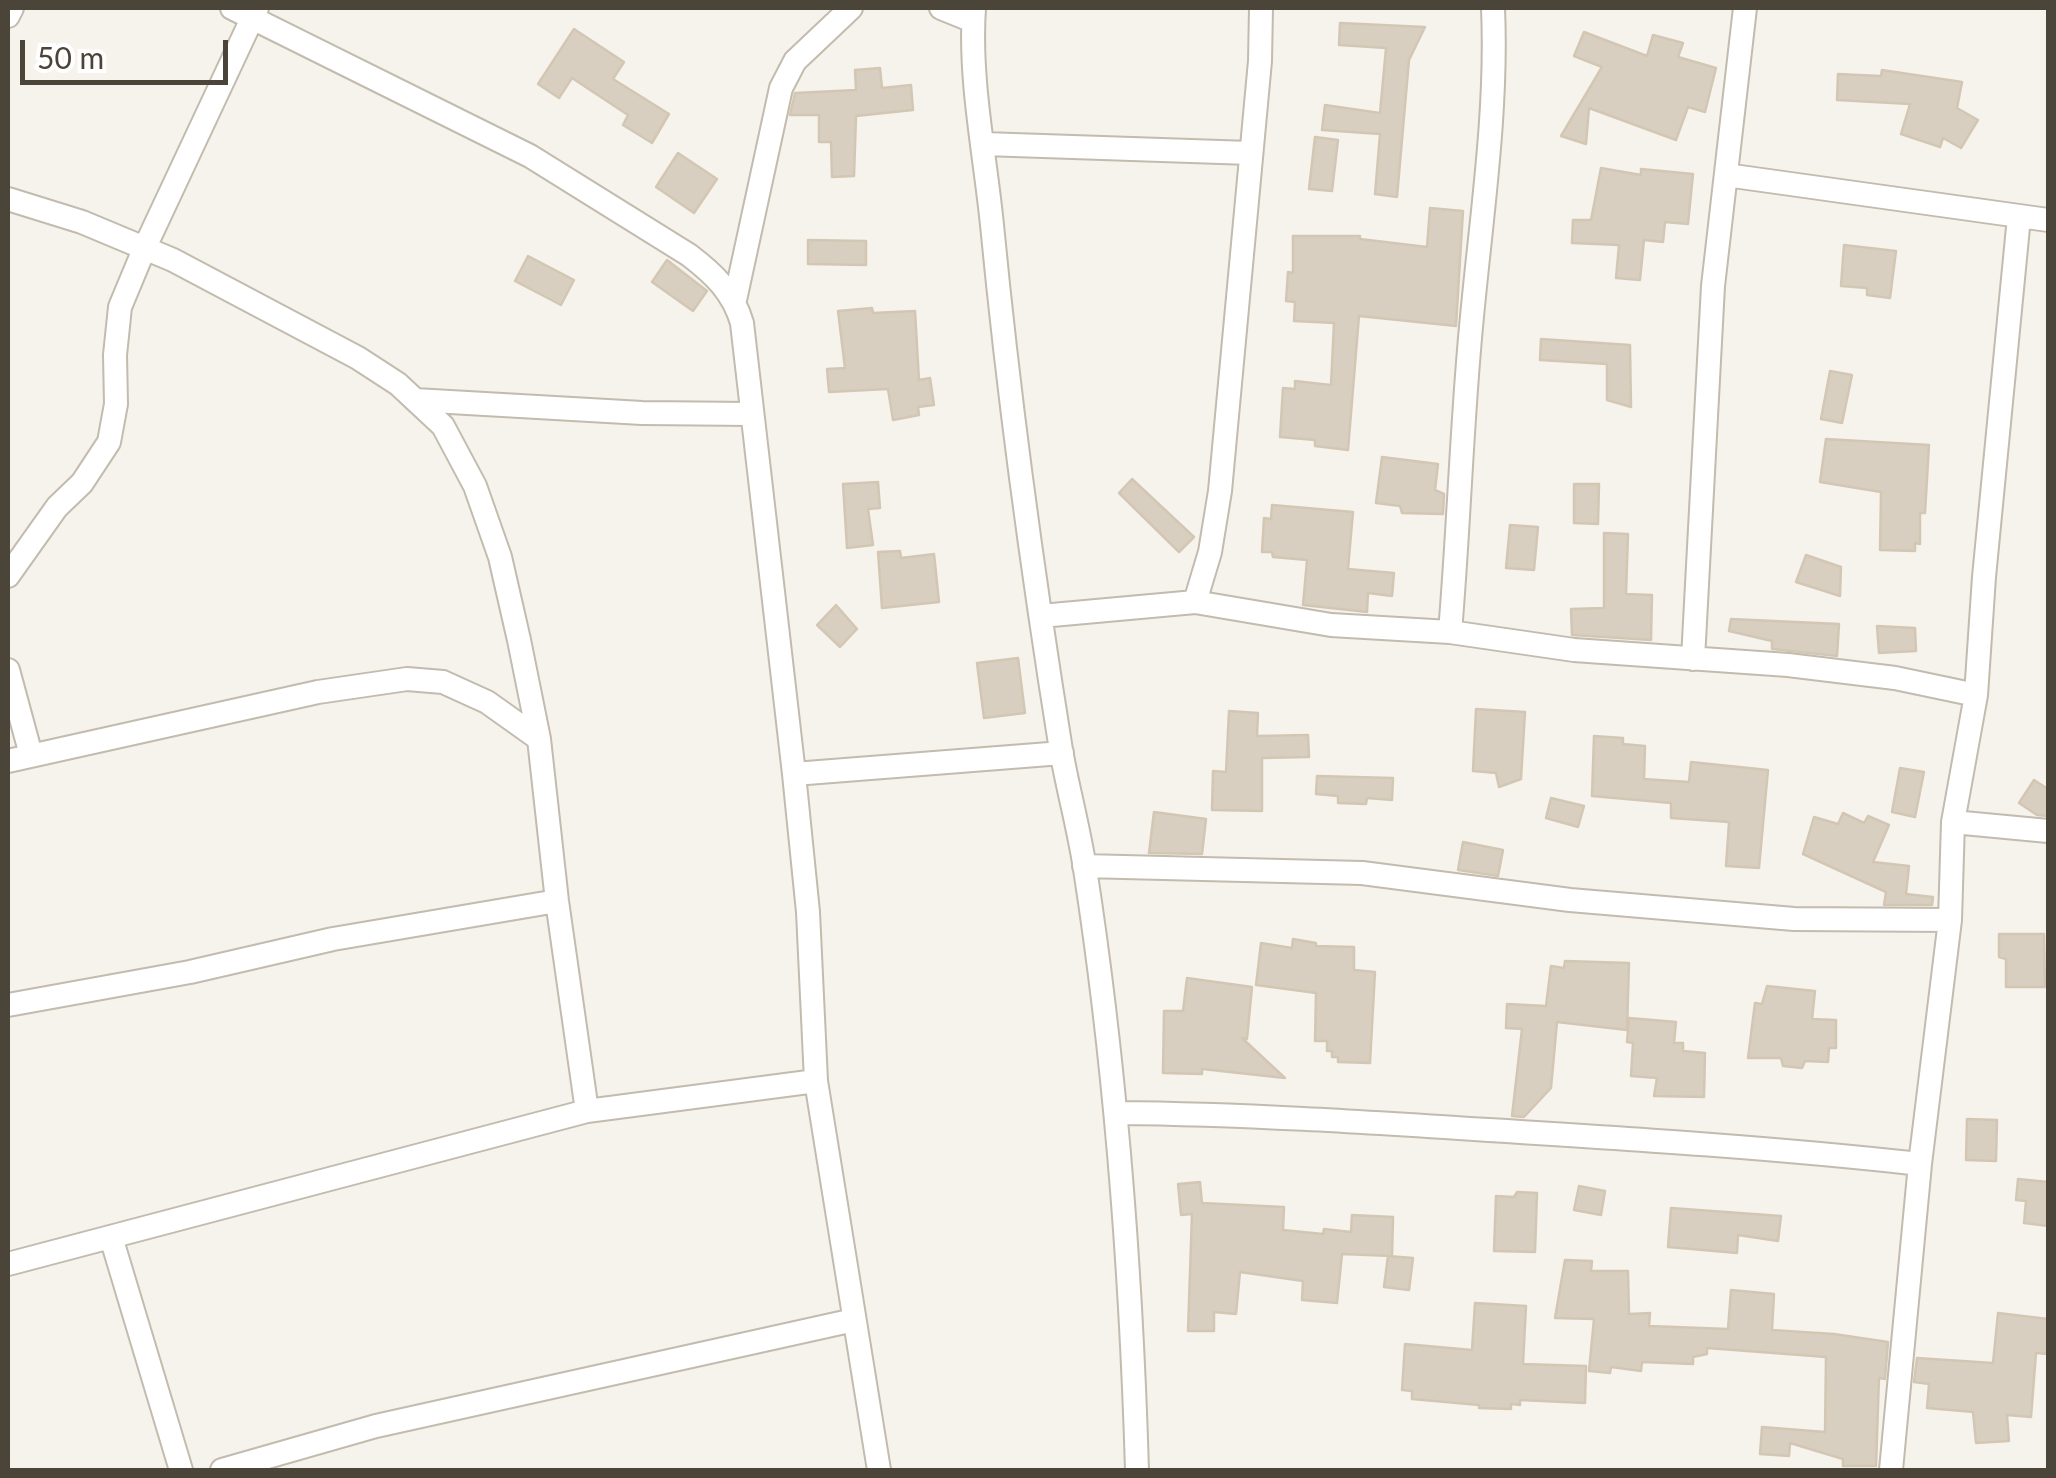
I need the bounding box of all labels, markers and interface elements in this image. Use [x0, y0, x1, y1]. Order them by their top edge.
scale bar [25, 20, 232, 82]
text: 50 m [37, 39, 104, 75]

